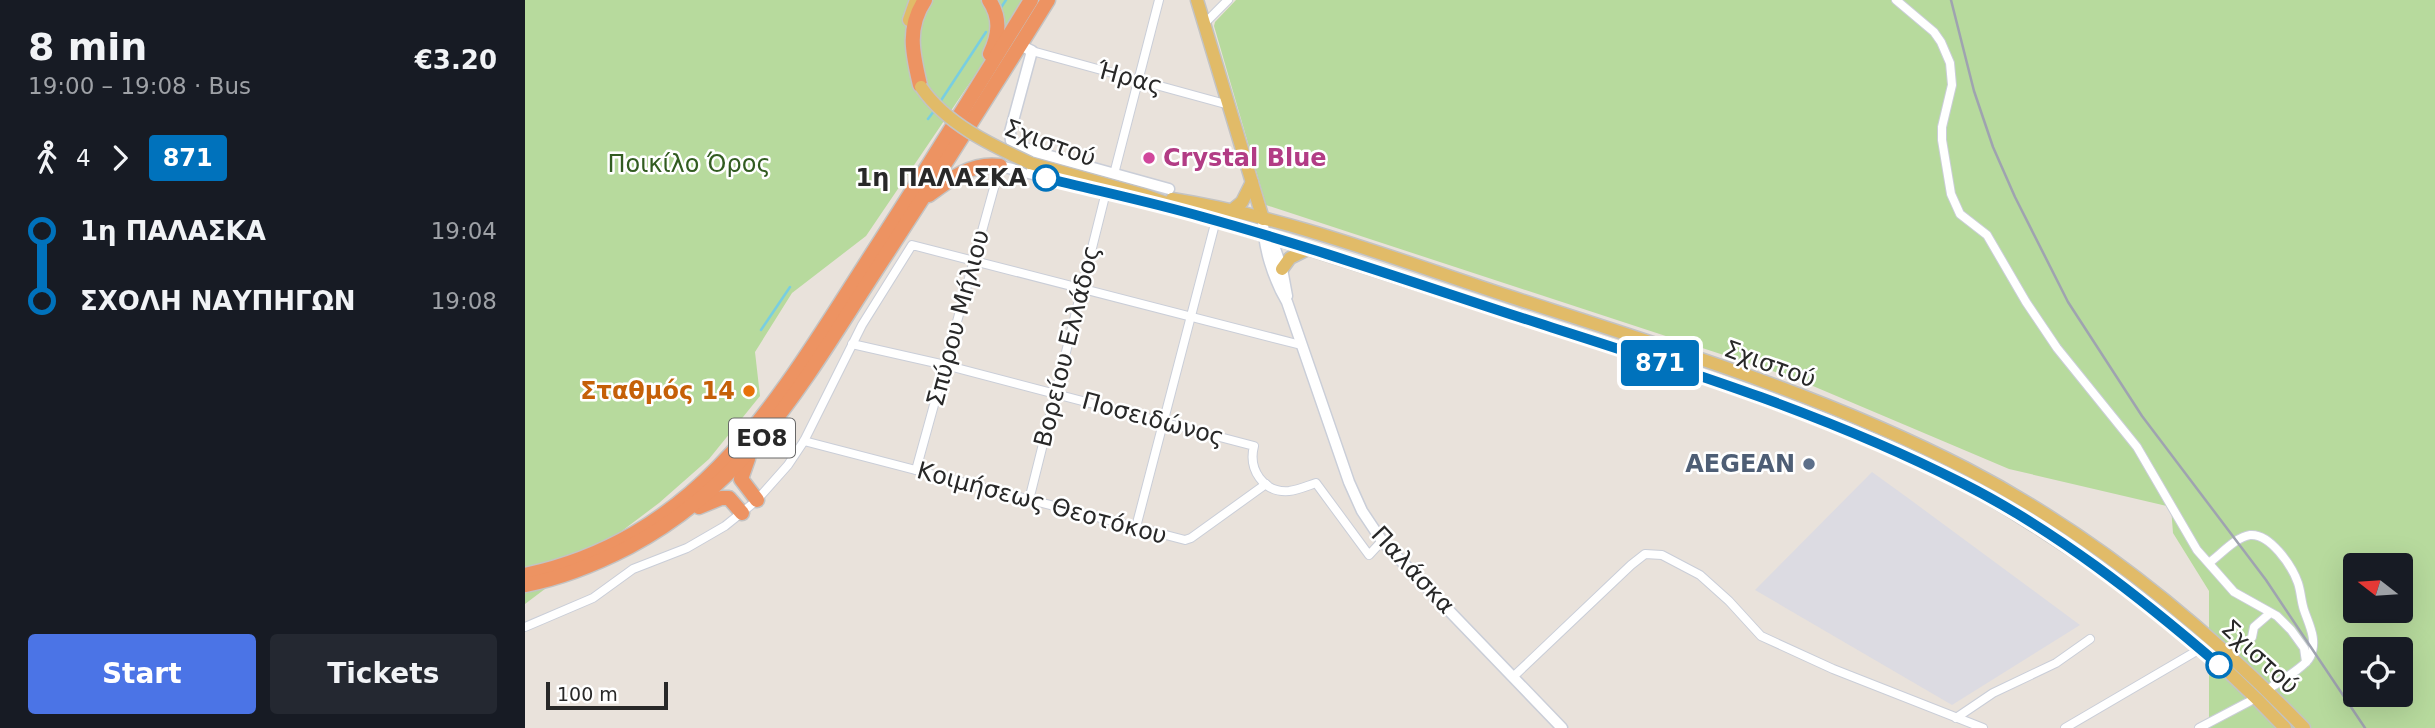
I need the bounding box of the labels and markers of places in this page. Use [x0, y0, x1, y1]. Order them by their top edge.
place label: Crystal Blue [1163, 144, 1327, 172]
marker: Crystal Blue [1141, 150, 1157, 166]
place label: 1η ΠΑΛΑΣΚΑ [855, 164, 1027, 192]
marker: 1η ΠΑΛΑΣΚΑ [1033, 165, 1059, 191]
place label: Σταθμός 14 [580, 377, 735, 405]
marker: Σταθμός 14 [741, 383, 757, 399]
place label: AEGEAN [1685, 450, 1795, 478]
marker: AEGEAN [1801, 456, 1817, 472]
unlabelled marker [2206, 652, 2232, 678]

